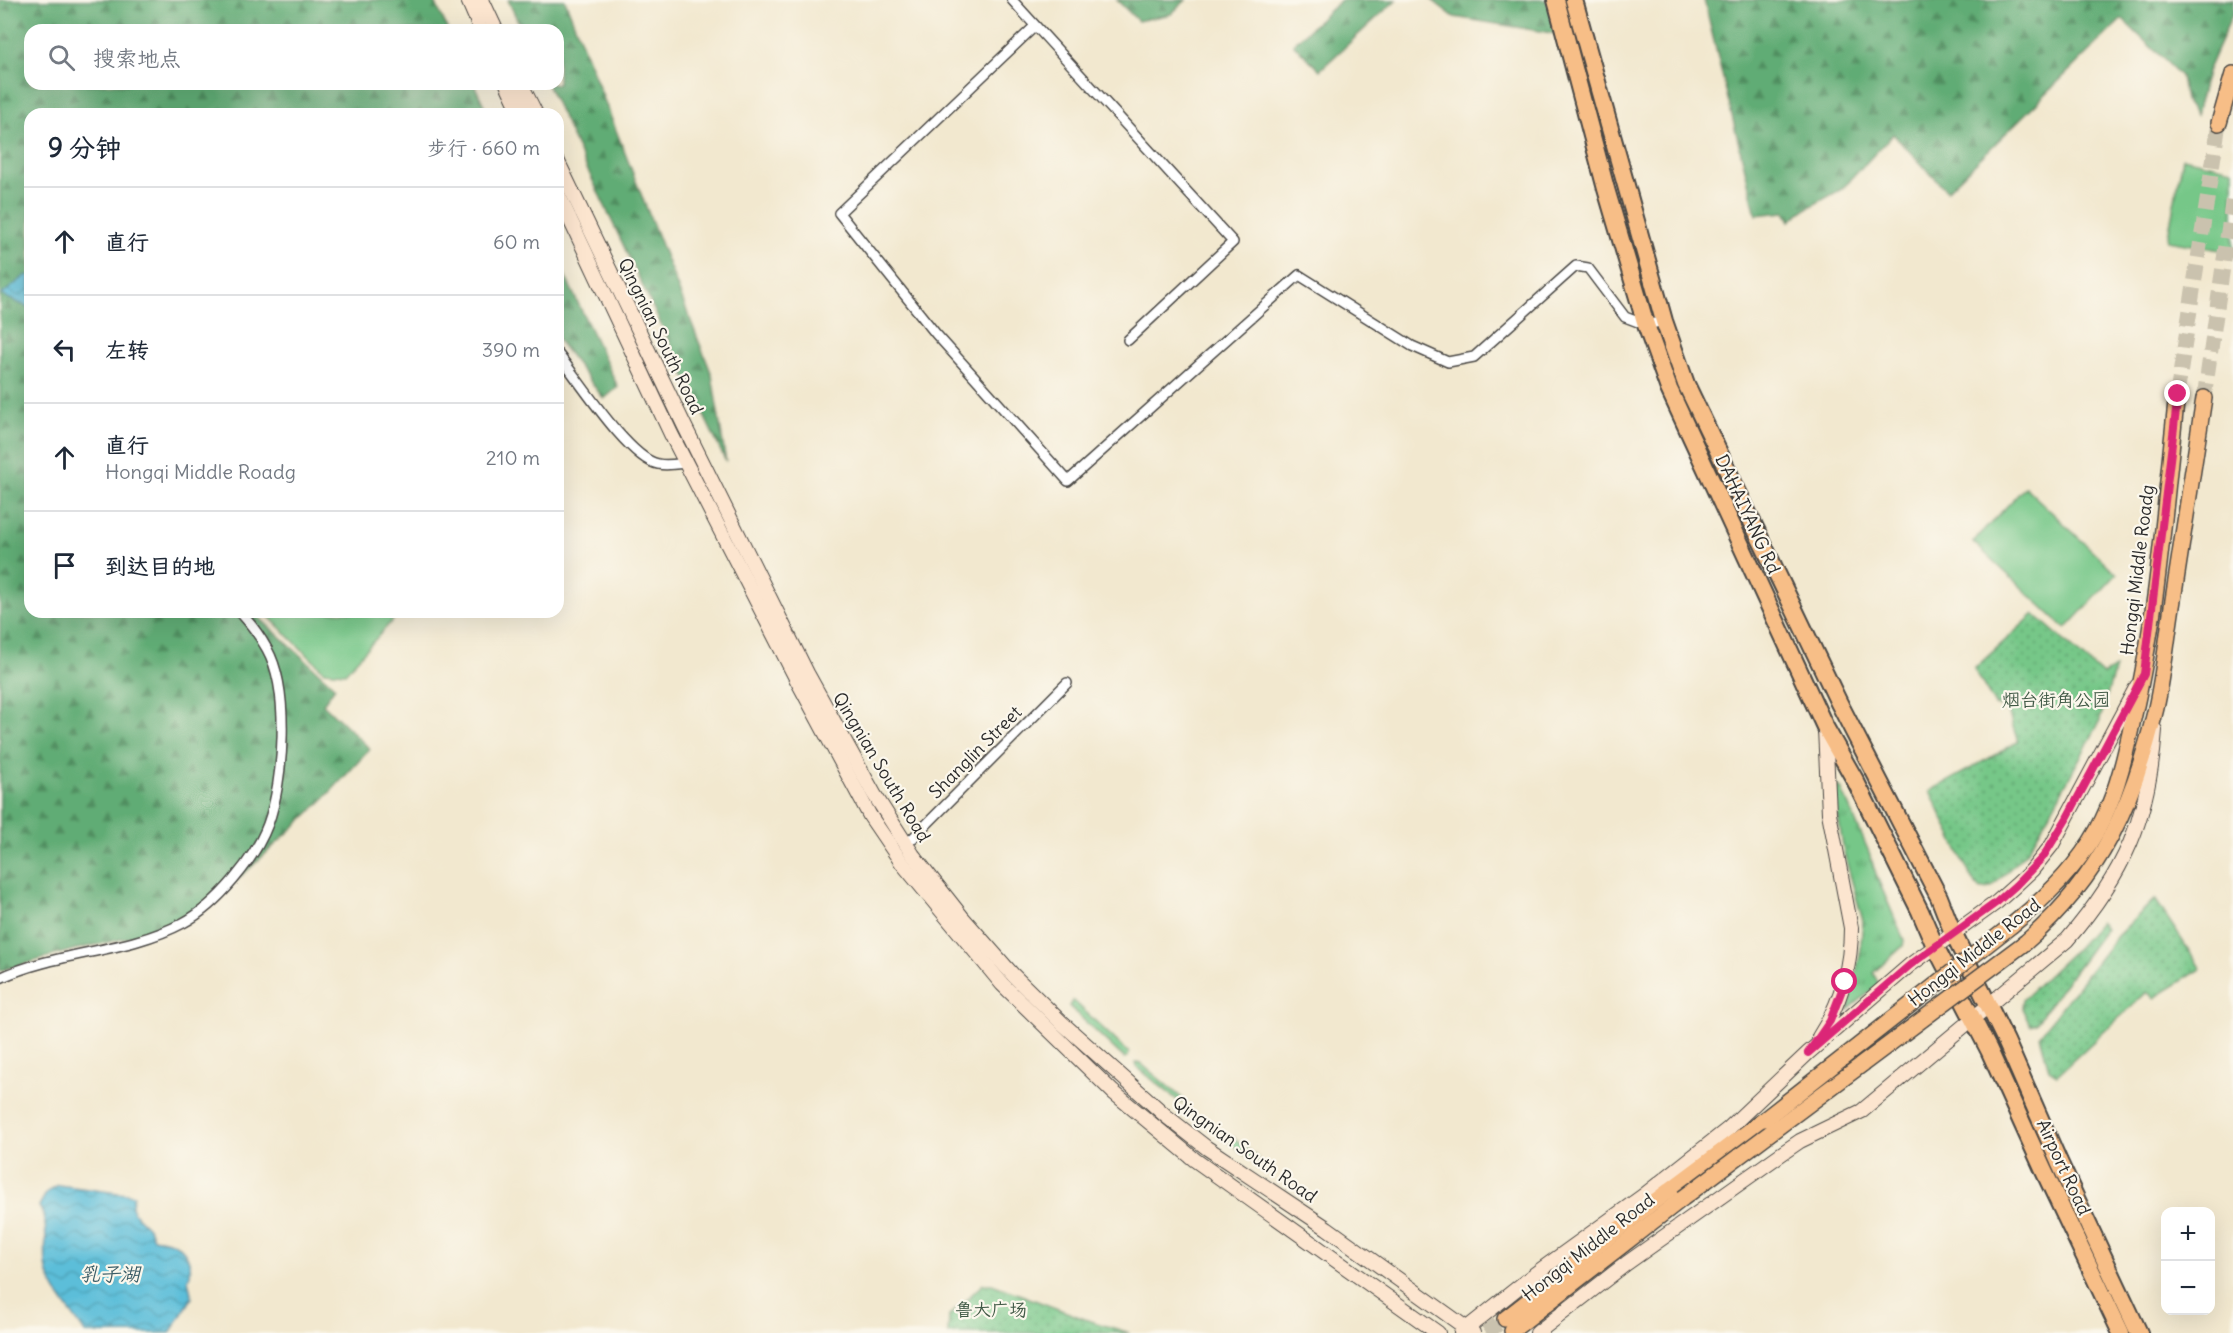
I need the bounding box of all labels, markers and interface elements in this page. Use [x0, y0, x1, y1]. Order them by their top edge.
search box [24, 24, 564, 90]
icon: search [45, 41, 78, 74]
text: 搜索地点 [93, 44, 181, 72]
text: 9 分钟 [48, 131, 121, 164]
text: 步行 · 660 m [428, 135, 540, 160]
icon: ahead [48, 225, 81, 258]
text: 直行 [105, 228, 149, 256]
text: 60 m [493, 229, 540, 254]
street label: Qingnian South Road [613, 254, 709, 418]
icon: left [48, 333, 81, 366]
text: 左转 [105, 336, 149, 364]
text: 390 m [482, 337, 540, 362]
route end [2164, 380, 2190, 406]
text: 直行 [105, 431, 149, 459]
icon: ahead [48, 441, 81, 474]
text: 210 m [486, 445, 540, 470]
street label: DAHAIYANG Rd [1710, 451, 1786, 578]
text: Hongqi Middle Roadg [105, 459, 296, 484]
street label: Hongqi Middle Roadg [2115, 483, 2159, 657]
icon: arrive [48, 549, 81, 582]
text: 到达目的地 [105, 552, 215, 580]
street label: Qingnian South Road [828, 688, 936, 847]
park label: 烟台街角公园 [2002, 688, 2110, 711]
street label: Shanglin Street [924, 701, 1026, 803]
street label: Hongqi Middle Road [1903, 893, 2045, 1011]
route start [1831, 968, 1857, 994]
street label: Qingnian South Road [1168, 1091, 1322, 1208]
street label: Airport Road [2032, 1115, 2096, 1219]
street label: Hongqi Middle Road [1517, 1188, 1659, 1306]
map controls [2161, 1207, 2215, 1315]
button: + [2161, 1207, 2215, 1261]
water label: 乳子湖 [80, 1261, 142, 1286]
button: − [2161, 1261, 2215, 1315]
park label: 鲁大广场 [955, 1298, 1027, 1321]

